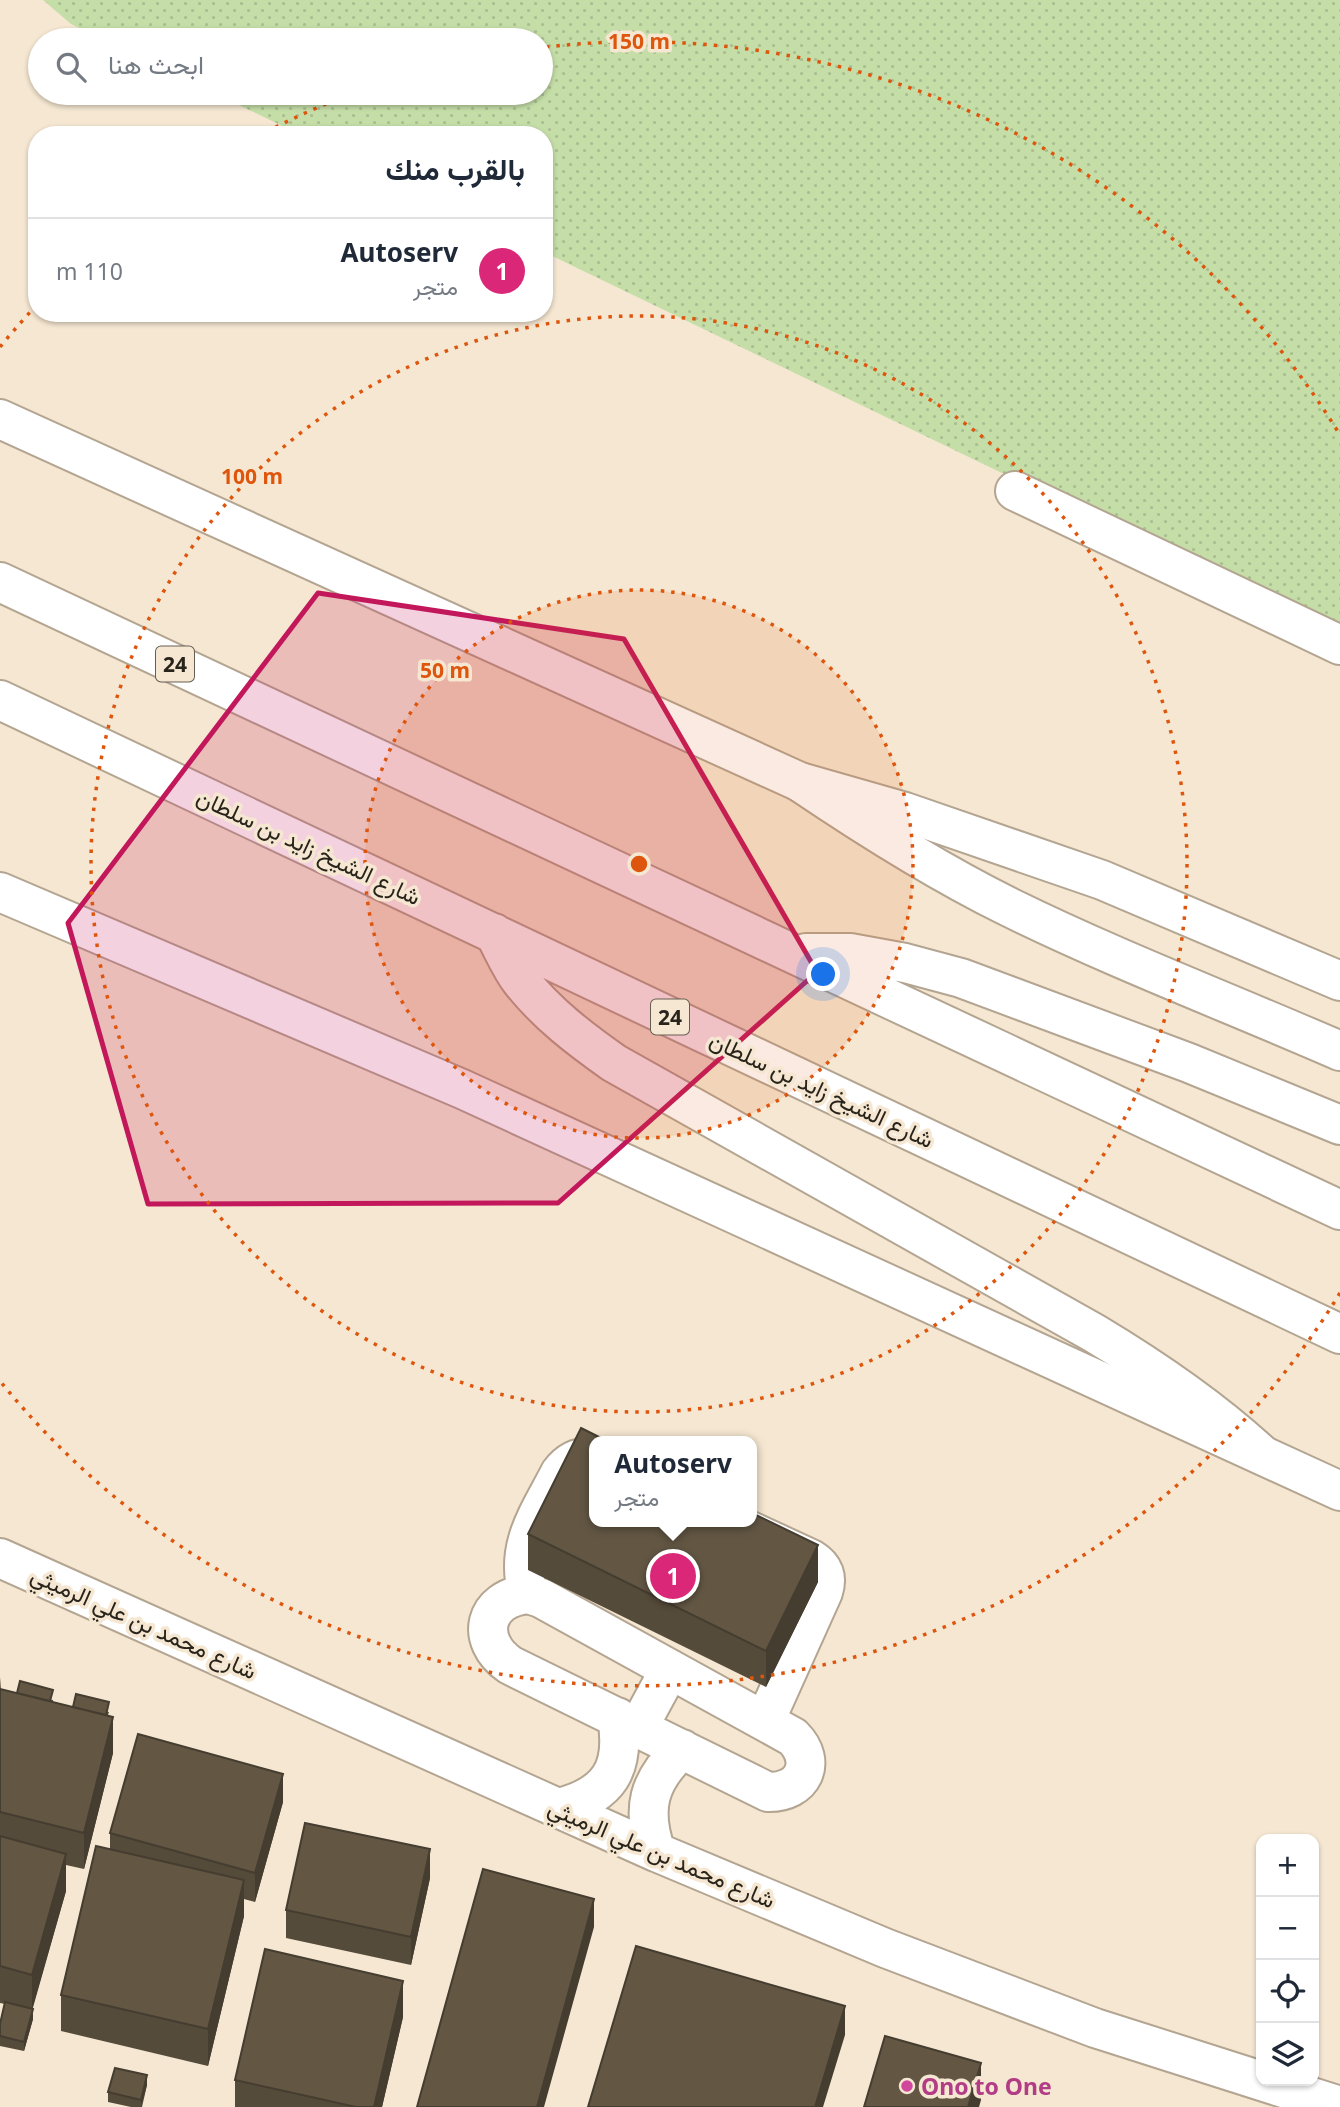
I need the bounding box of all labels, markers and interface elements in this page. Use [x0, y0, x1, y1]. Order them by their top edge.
text: 150 m [608, 27, 670, 55]
search box [28, 28, 553, 105]
text: ابحث هنا [108, 46, 204, 82]
icon: search [52, 48, 90, 86]
text: بالقرب منك [385, 148, 525, 189]
text: Autoserv [341, 234, 458, 270]
text: 110 m [56, 255, 123, 287]
text: 1 [495, 255, 509, 287]
text: متجر [413, 270, 458, 302]
text: 100 m [221, 462, 283, 490]
road number: 24 [156, 646, 194, 682]
text: 50 m [420, 656, 470, 684]
street label: شارع الشيخ زايد بن سلطان [191, 780, 426, 913]
centre of rings [627, 852, 651, 876]
your location [806, 957, 840, 991]
road number: 24 [651, 1000, 689, 1034]
street label: شارع الشيخ زايد بن سلطان [704, 1023, 939, 1156]
popup [589, 1436, 757, 1527]
text: Autoserv [614, 1445, 732, 1481]
text: متجر [614, 1481, 659, 1513]
pin: 1 [650, 1550, 696, 1602]
street label: شارع محمد بن علي الرميثي [24, 1558, 262, 1690]
street label: شارع محمد بن علي الرميثي [542, 1791, 781, 1919]
map controls [1256, 1834, 1319, 2086]
button: + [1256, 1834, 1319, 1897]
button: − [1256, 1897, 1319, 1960]
button: locate [1256, 1960, 1319, 2023]
button: layers [1256, 2023, 1319, 2086]
place label: Ono to One [921, 2070, 1052, 2102]
marker: Ono to One [899, 2078, 915, 2094]

